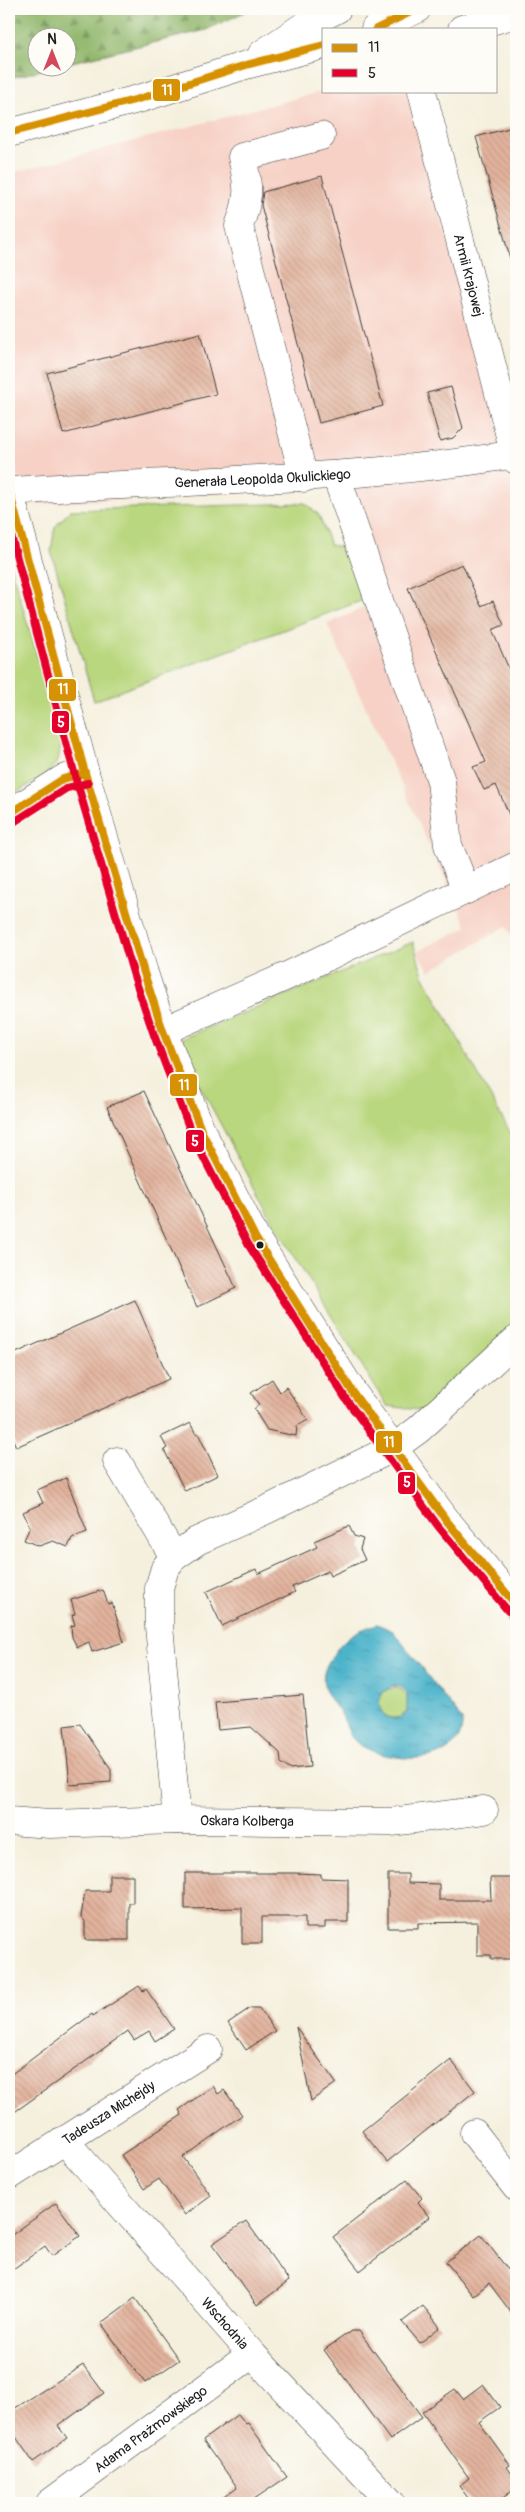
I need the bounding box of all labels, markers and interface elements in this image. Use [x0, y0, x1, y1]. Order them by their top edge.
north arrow [28, 28, 78, 78]
legend [322, 28, 498, 92]
text: N [47, 31, 57, 48]
text: 11 [368, 38, 380, 57]
text: 5 [368, 64, 376, 83]
line badge: 11 [152, 78, 181, 102]
text: 11 [162, 82, 172, 99]
street label: Armii Krajowej [450, 232, 487, 318]
street label: Generała Leopolda Okulickiego [174, 465, 352, 492]
line badge: 11 [48, 678, 77, 702]
text: 11 [58, 681, 68, 698]
line badge: 5 [51, 710, 70, 734]
text: 5 [57, 714, 65, 731]
line badge: 11 [169, 1073, 198, 1097]
text: 11 [179, 1077, 189, 1094]
line badge: 5 [185, 1129, 205, 1153]
text: 5 [191, 1133, 199, 1150]
unlabelled marker [255, 1240, 265, 1250]
line badge: 11 [375, 1430, 403, 1454]
text: 11 [384, 1434, 394, 1451]
line badge: 5 [397, 1471, 416, 1495]
text: 5 [403, 1474, 411, 1491]
street label: Oskara Kolberga [200, 1812, 294, 1830]
street label: Tadeusza Michejdy [59, 2077, 158, 2149]
street label: Wschodnia [197, 2294, 252, 2353]
street label: Adama Prażmowskiego [91, 2382, 211, 2476]

